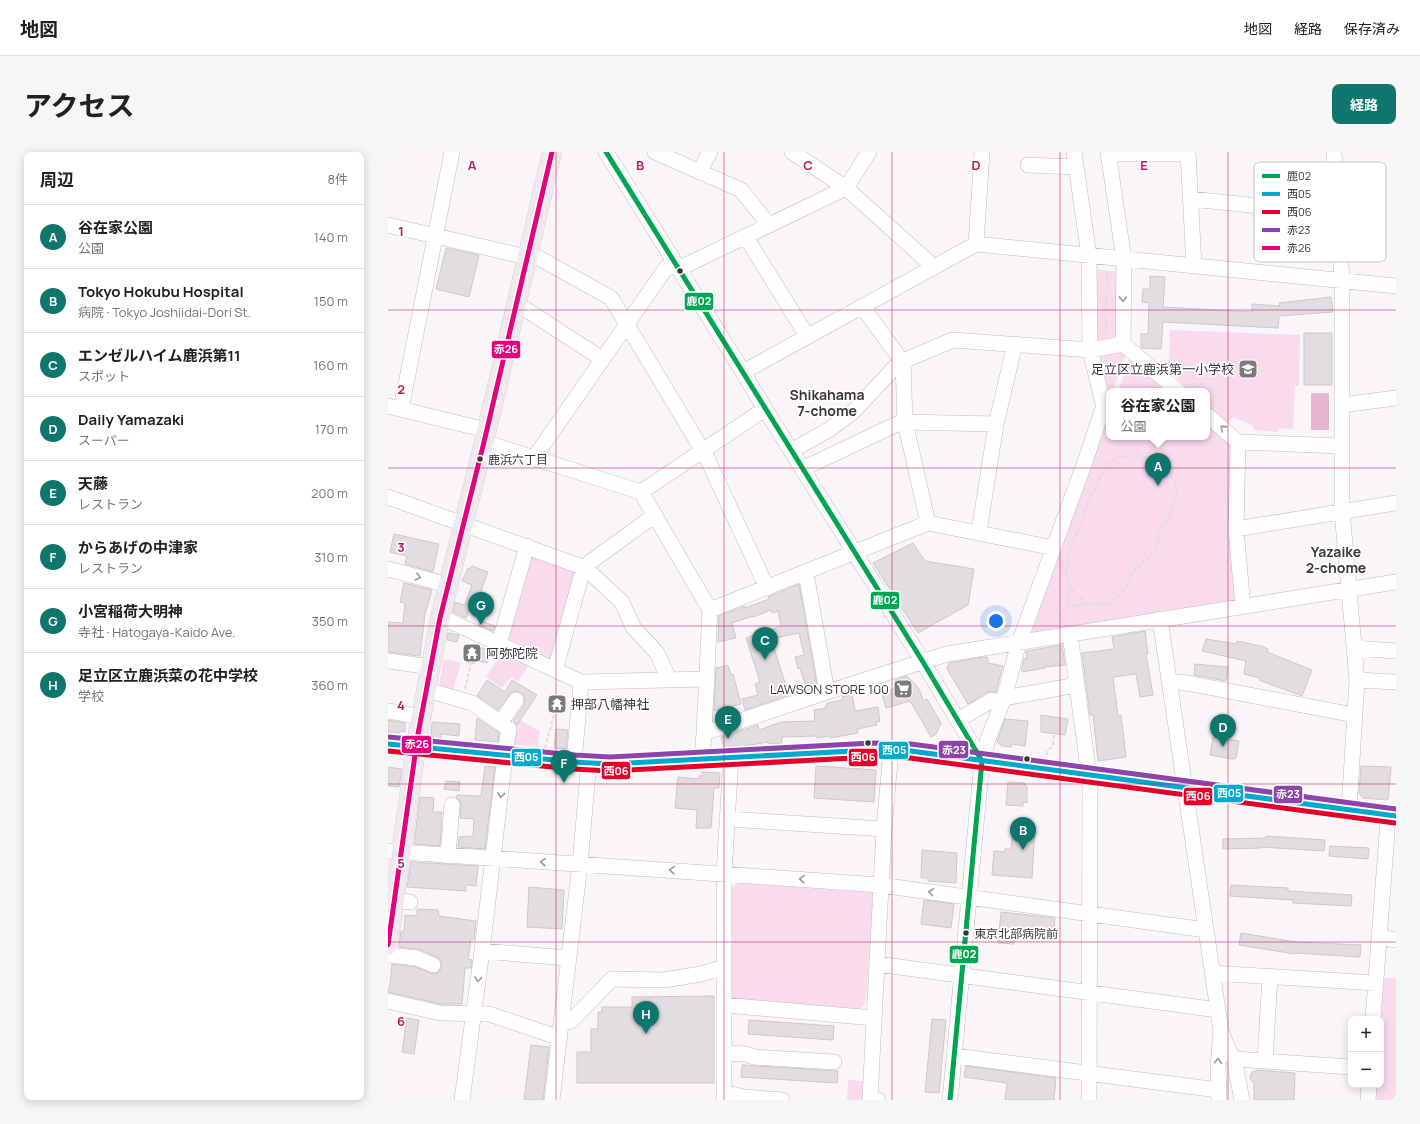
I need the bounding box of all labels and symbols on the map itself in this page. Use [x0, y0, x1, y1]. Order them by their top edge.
text: A [468, 156, 477, 174]
text: B [636, 156, 644, 174]
text: C [803, 156, 813, 174]
text: D [971, 156, 981, 174]
text: E [1140, 156, 1148, 174]
legend [1254, 162, 1386, 262]
text: 鹿02 [1287, 168, 1311, 183]
text: 西05 [1287, 186, 1311, 201]
text: 西06 [1287, 204, 1312, 219]
text: 1 [398, 222, 404, 240]
text: 赤23 [1287, 222, 1310, 237]
text: 赤26 [1287, 240, 1311, 255]
unlabelled marker [675, 266, 685, 276]
line badge: 鹿02 [684, 292, 714, 311]
text: 鹿02 [687, 293, 711, 308]
one-way arrow [1119, 296, 1127, 302]
line badge: 赤26 [491, 340, 521, 359]
text: 赤26 [494, 341, 518, 356]
school or university icon: 足立区立鹿浜第一小学校 [1237, 358, 1259, 380]
place label: 足立区立鹿浜第一小学校 [1091, 360, 1234, 378]
text: 2 [397, 380, 405, 398]
district label: Shikahama 7-chome [790, 385, 864, 420]
one-way arrow [1220, 426, 1227, 433]
place label: 鹿浜六丁目 [488, 451, 548, 468]
pin: A [1145, 453, 1171, 486]
marker: 鹿浜六丁目 [475, 454, 485, 464]
text: 3 [397, 538, 405, 556]
district label: Yazaike 2-chome [1306, 542, 1366, 577]
one-way arrow [415, 572, 421, 580]
line badge: 鹿02 [870, 591, 900, 610]
pin: G [468, 592, 494, 625]
text: 鹿02 [873, 592, 897, 607]
your location [986, 611, 1006, 631]
pin: C [752, 627, 778, 660]
temple icon: 阿弥陀院 [461, 642, 483, 664]
place label: 阿弥陀院 [486, 644, 538, 662]
supermarket icon: LAWSON STORE 100 [892, 678, 914, 700]
place label: LAWSON STORE 100 [770, 680, 889, 698]
temple icon: 押部八幡神社 [546, 693, 568, 715]
place label: 押部八幡神社 [571, 695, 649, 713]
text: 4 [397, 696, 405, 714]
pin: E [715, 706, 741, 739]
pin: D [1210, 714, 1236, 747]
line badge: 赤26 [401, 735, 432, 754]
text: 赤26 [405, 736, 429, 751]
unlabelled marker [863, 738, 873, 748]
line badge: 赤23 [938, 740, 969, 759]
line badge: 西05 [878, 741, 909, 760]
text: 西05 [882, 742, 906, 757]
text: 赤23 [942, 742, 966, 757]
line badge: 西05 [511, 748, 542, 767]
line badge: 西06 [848, 748, 878, 767]
text: 西05 [514, 749, 538, 764]
text: 西06 [850, 749, 876, 764]
pin: F [551, 750, 577, 783]
unlabelled marker [1022, 754, 1032, 764]
line badge: 西06 [601, 761, 631, 780]
text: 西06 [603, 763, 629, 778]
line badge: 西05 [1213, 784, 1244, 803]
text: 西05 [1217, 785, 1241, 800]
line badge: 赤23 [1273, 785, 1303, 804]
text: 赤23 [1276, 786, 1300, 801]
line badge: 西06 [1183, 787, 1213, 806]
text: 西06 [1185, 788, 1211, 803]
one-way arrow [497, 791, 506, 798]
pin: B [1010, 817, 1036, 850]
text: 5 [397, 854, 405, 872]
one-way arrow [540, 858, 546, 866]
one-way arrow [669, 866, 675, 875]
one-way arrow [799, 875, 805, 884]
one-way arrow [928, 888, 934, 897]
place label: 東京北部病院前 [974, 925, 1058, 942]
marker: 東京北部病院前 [961, 928, 971, 938]
line badge: 鹿02 [949, 945, 979, 964]
text: 鹿02 [952, 946, 976, 961]
one-way arrow [474, 976, 483, 982]
pin: H [633, 1001, 659, 1034]
text: 6 [397, 1012, 405, 1030]
one-way arrow [1214, 1058, 1223, 1064]

